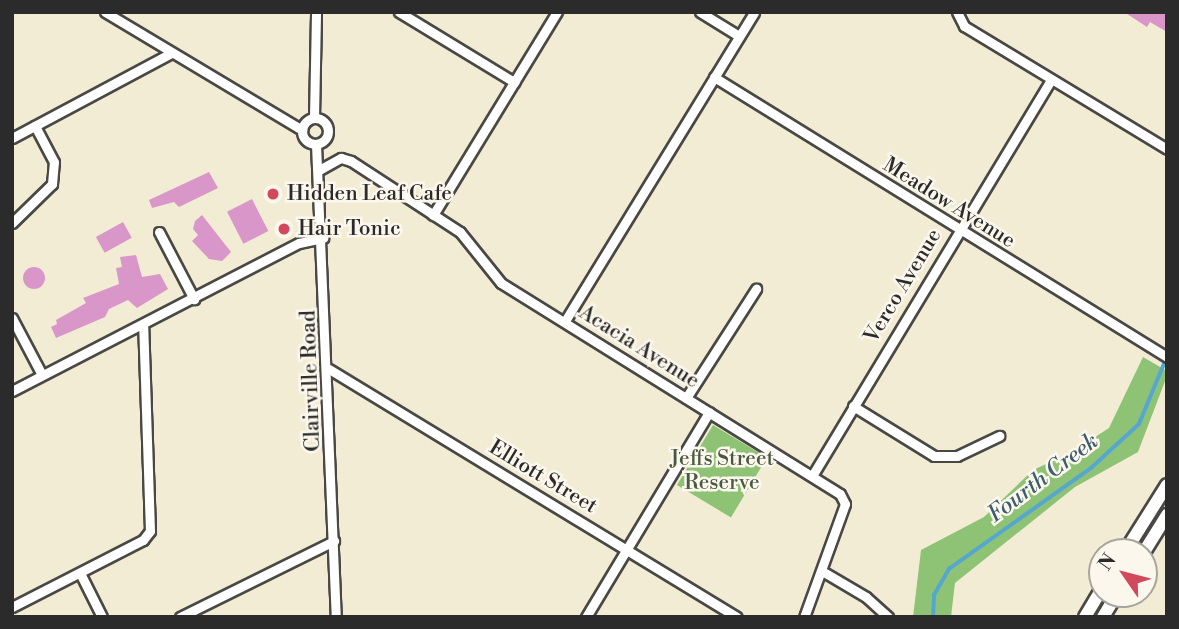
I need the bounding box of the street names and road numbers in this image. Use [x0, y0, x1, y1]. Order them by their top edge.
street label: Meadow Avenue [878, 152, 1020, 254]
street label: Verco Avenue [859, 224, 947, 348]
street label: Acacia Avenue [574, 300, 704, 394]
street label: Clairville Road [296, 310, 326, 452]
street label: Elliott Street [484, 435, 602, 519]

